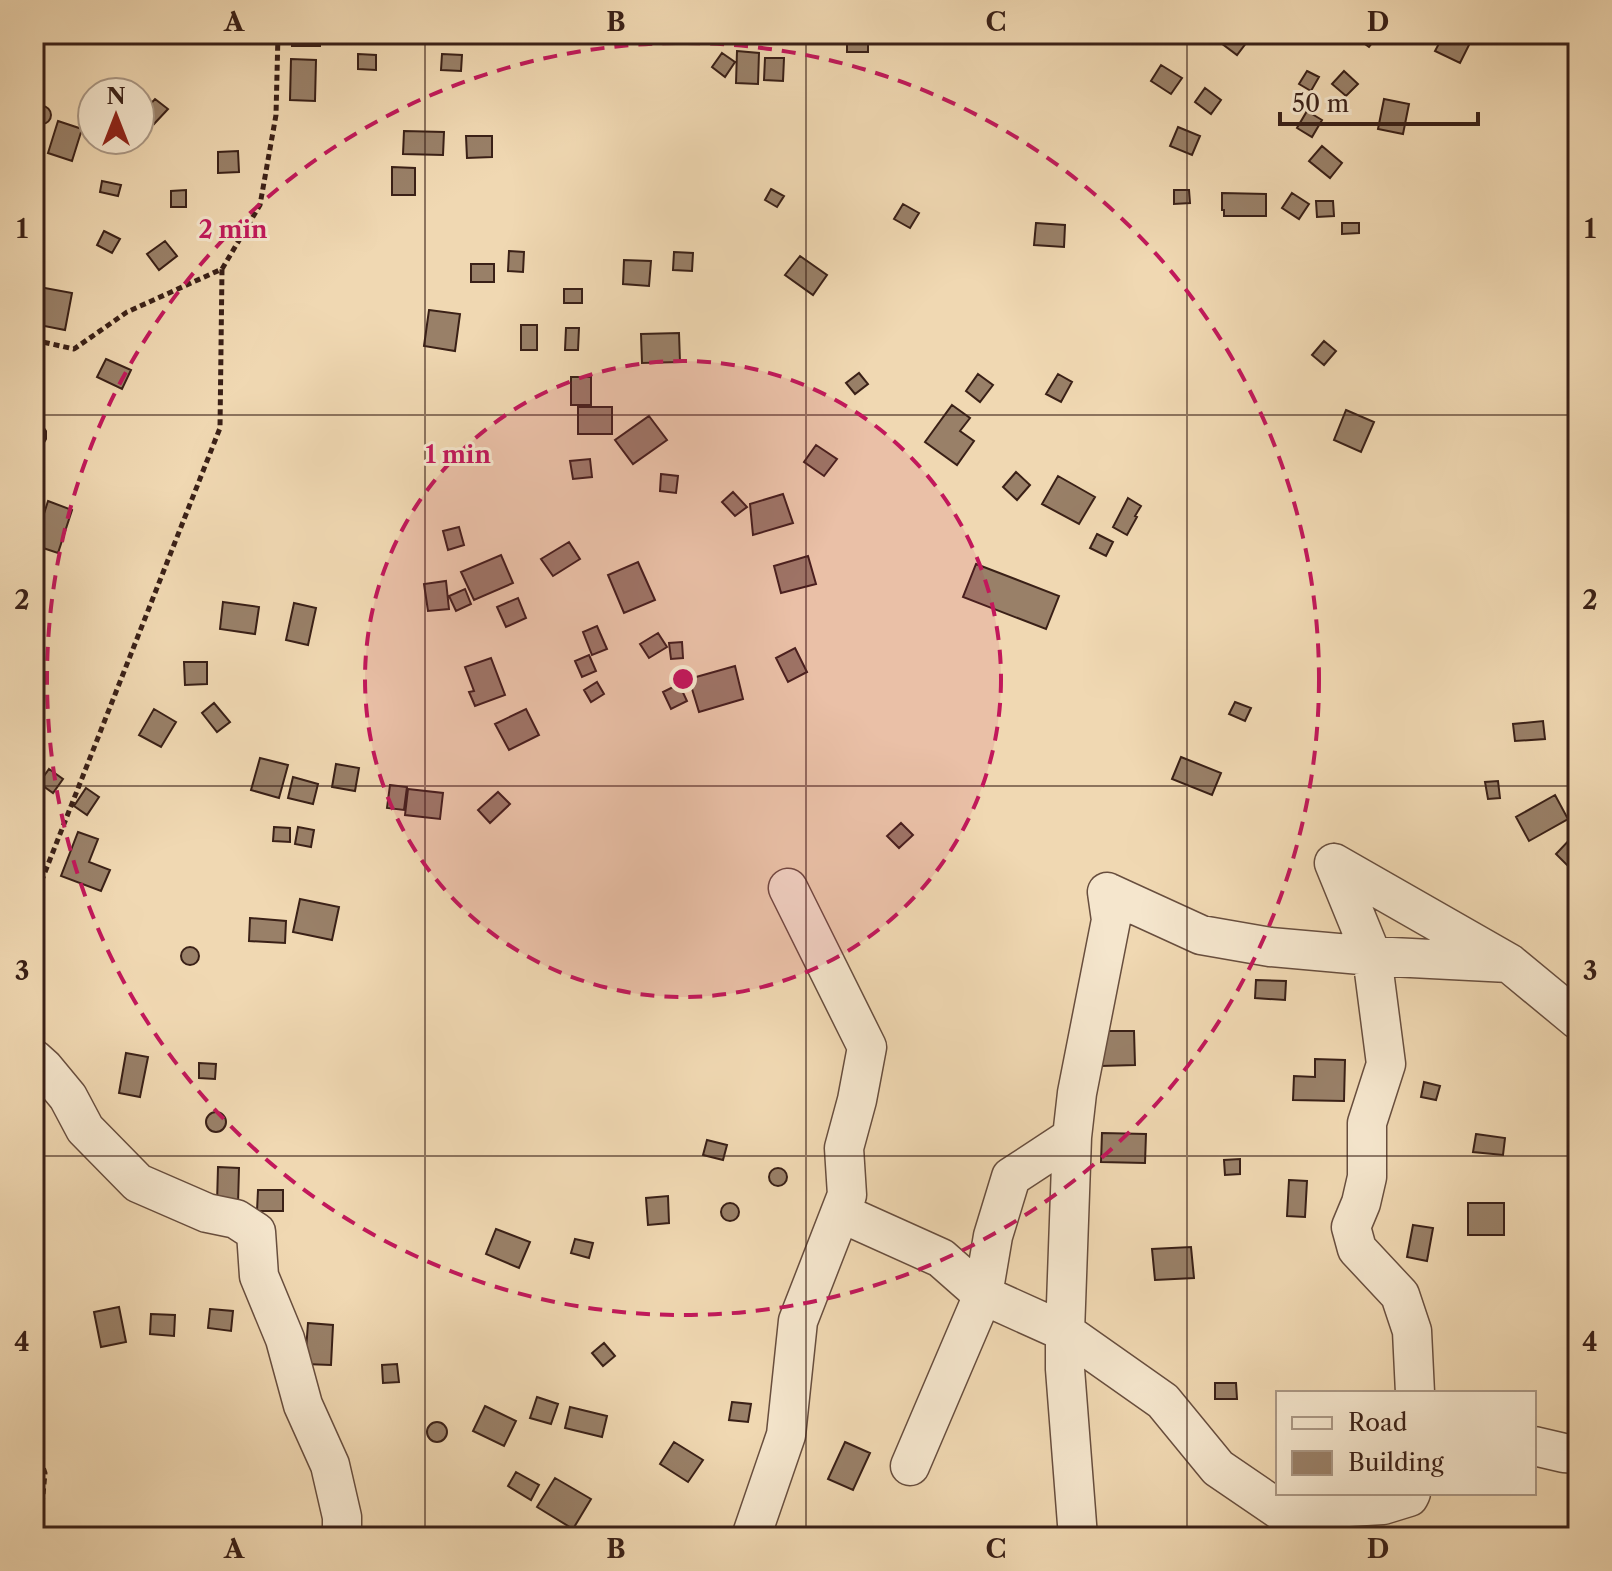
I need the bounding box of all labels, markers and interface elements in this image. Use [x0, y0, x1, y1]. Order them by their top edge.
text: A [223, 6, 245, 38]
text: B [606, 6, 626, 38]
text: C [986, 6, 1006, 38]
text: D [1367, 6, 1389, 38]
north arrow [76, 76, 156, 156]
scale bar [1280, 76, 1478, 126]
text: N [106, 83, 126, 110]
text: 50 m [1292, 89, 1349, 118]
text: 1 [16, 213, 28, 245]
text: 1 [1584, 213, 1596, 245]
text: 2 min [198, 215, 268, 244]
text: 1 min [425, 440, 491, 469]
text: 2 [14, 584, 30, 616]
text: 2 [1582, 584, 1598, 616]
centre of rings [669, 665, 697, 693]
text: 3 [15, 955, 29, 987]
text: 3 [1583, 955, 1597, 987]
text: 4 [14, 1326, 30, 1358]
text: 4 [1582, 1326, 1598, 1358]
legend [1276, 1391, 1536, 1495]
text: Road [1348, 1408, 1408, 1437]
text: Building [1348, 1448, 1444, 1477]
text: A [223, 1533, 245, 1565]
text: B [606, 1533, 626, 1565]
text: C [986, 1533, 1006, 1565]
text: D [1367, 1533, 1389, 1565]

